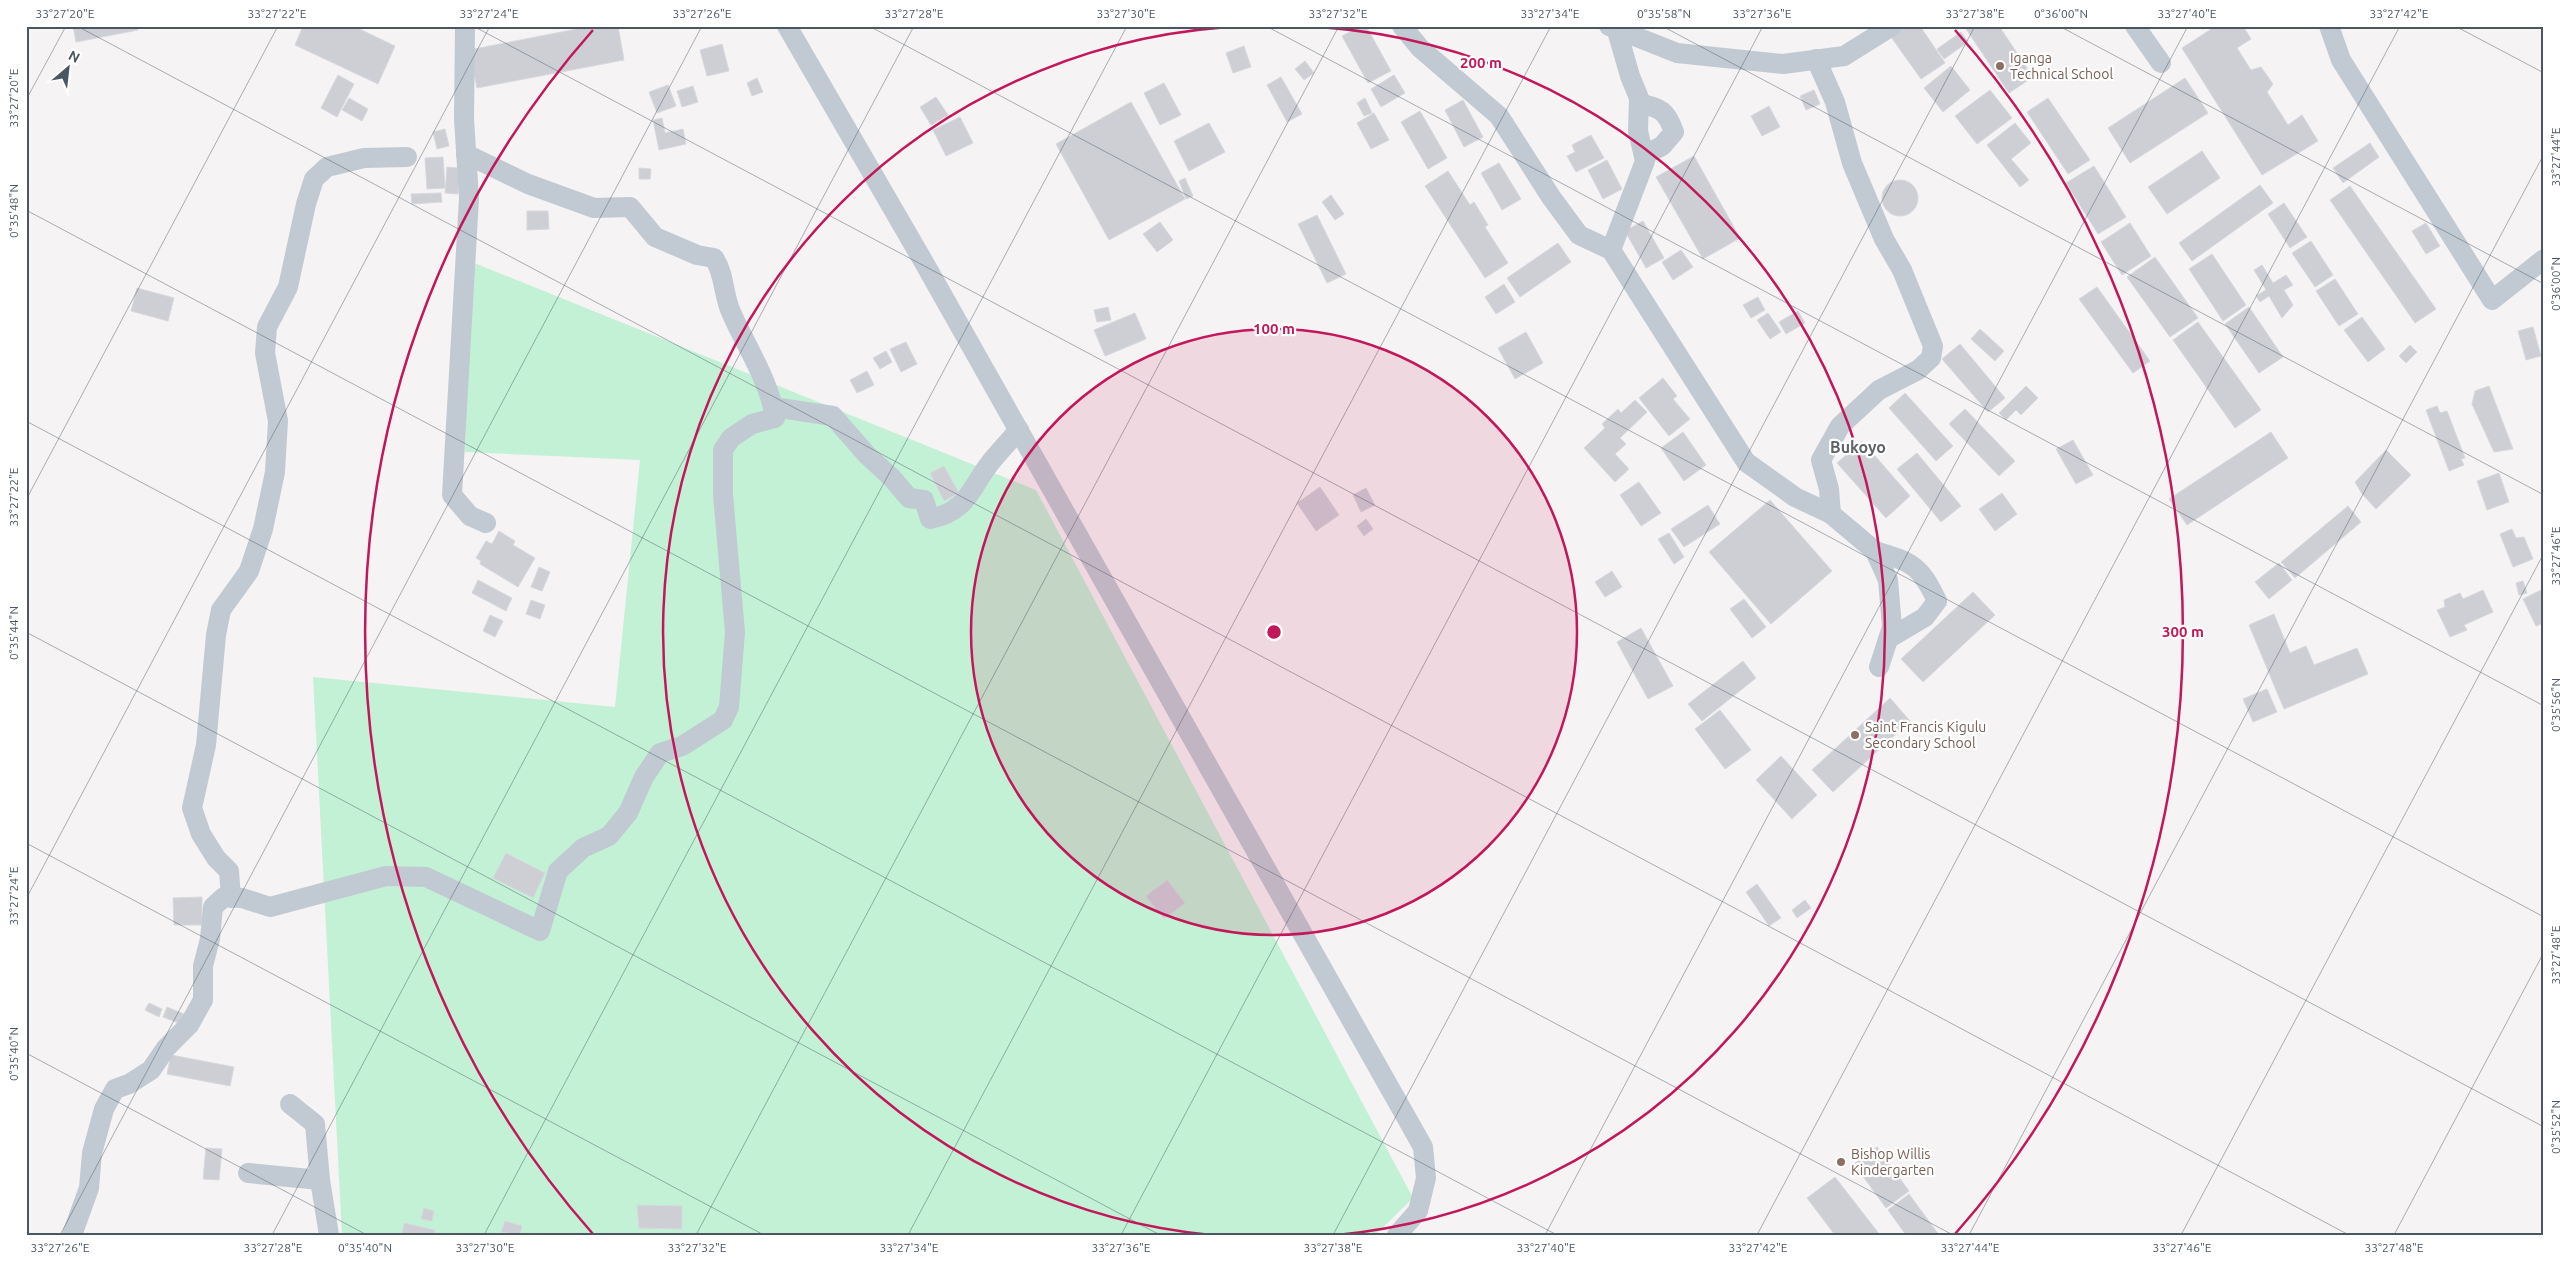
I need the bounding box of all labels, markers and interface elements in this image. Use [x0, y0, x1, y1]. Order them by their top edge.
text: 33°27'20"E [36, 7, 95, 20]
text: 33°27'22"E [248, 7, 307, 20]
text: 33°27'24"E [460, 7, 519, 20]
text: 33°27'26"E [673, 7, 732, 20]
text: 33°27'28"E [885, 7, 944, 20]
text: 33°27'30"E [1097, 7, 1156, 20]
text: 33°27'32"E [1309, 7, 1368, 20]
text: 33°27'34"E [1521, 7, 1580, 20]
text: 0°35'58"N [1637, 7, 1691, 20]
text: 33°27'36"E [1733, 7, 1792, 20]
text: 33°27'38"E [1946, 7, 2005, 20]
text: 0°36'00"N [2034, 7, 2088, 20]
text: 33°27'40"E [2158, 7, 2217, 20]
text: 33°27'42"E [2370, 7, 2429, 20]
north arrow [42, 42, 92, 92]
text: N [66, 47, 82, 66]
place label: Iganga Technical School [2010, 50, 2113, 82]
text: 200 m [1460, 54, 1502, 71]
marker: Iganga Technical School [1994, 60, 2006, 72]
text: 33°27'20"E [7, 68, 20, 127]
text: 33°27'44"E [2549, 127, 2562, 186]
text: 0°35'48"N [7, 184, 20, 238]
text: 0°36'00"N [2549, 257, 2562, 311]
text: 100 m [1253, 320, 1295, 337]
district label: Bukoyo [1830, 438, 1886, 456]
text: 33°27'22"E [7, 467, 20, 526]
text: 33°27'46"E [2549, 526, 2562, 585]
text: 0°35'44"N [7, 606, 20, 660]
centre of rings [1265, 623, 1283, 641]
text: 300 m [2162, 623, 2204, 640]
text: 0°35'56"N [2549, 678, 2562, 732]
place label: Saint Francis Kigulu Secondary School [1865, 719, 1986, 751]
marker: Saint Francis Kigulu Secondary School [1849, 729, 1861, 741]
text: 33°27'24"E [7, 866, 20, 925]
text: 33°27'48"E [2549, 925, 2562, 984]
text: 0°35'40"N [7, 1027, 20, 1081]
text: 0°35'52"N [2549, 1100, 2562, 1154]
place label: Bishop Willis Kindergarten [1851, 1146, 1934, 1178]
marker: Bishop Willis Kindergarten [1835, 1156, 1847, 1168]
text: 33°27'26"E [31, 1241, 90, 1254]
text: 33°27'28"E [244, 1241, 303, 1254]
text: 0°35'40"N [338, 1241, 392, 1254]
text: 33°27'30"E [456, 1241, 515, 1254]
text: 33°27'32"E [668, 1241, 727, 1254]
text: 33°27'34"E [880, 1241, 939, 1254]
text: 33°27'36"E [1092, 1241, 1151, 1254]
text: 33°27'38"E [1304, 1241, 1363, 1254]
text: 33°27'40"E [1517, 1241, 1576, 1254]
text: 33°27'42"E [1729, 1241, 1788, 1254]
text: 33°27'44"E [1941, 1241, 2000, 1254]
text: 33°27'46"E [2153, 1241, 2212, 1254]
text: 33°27'48"E [2365, 1241, 2424, 1254]

